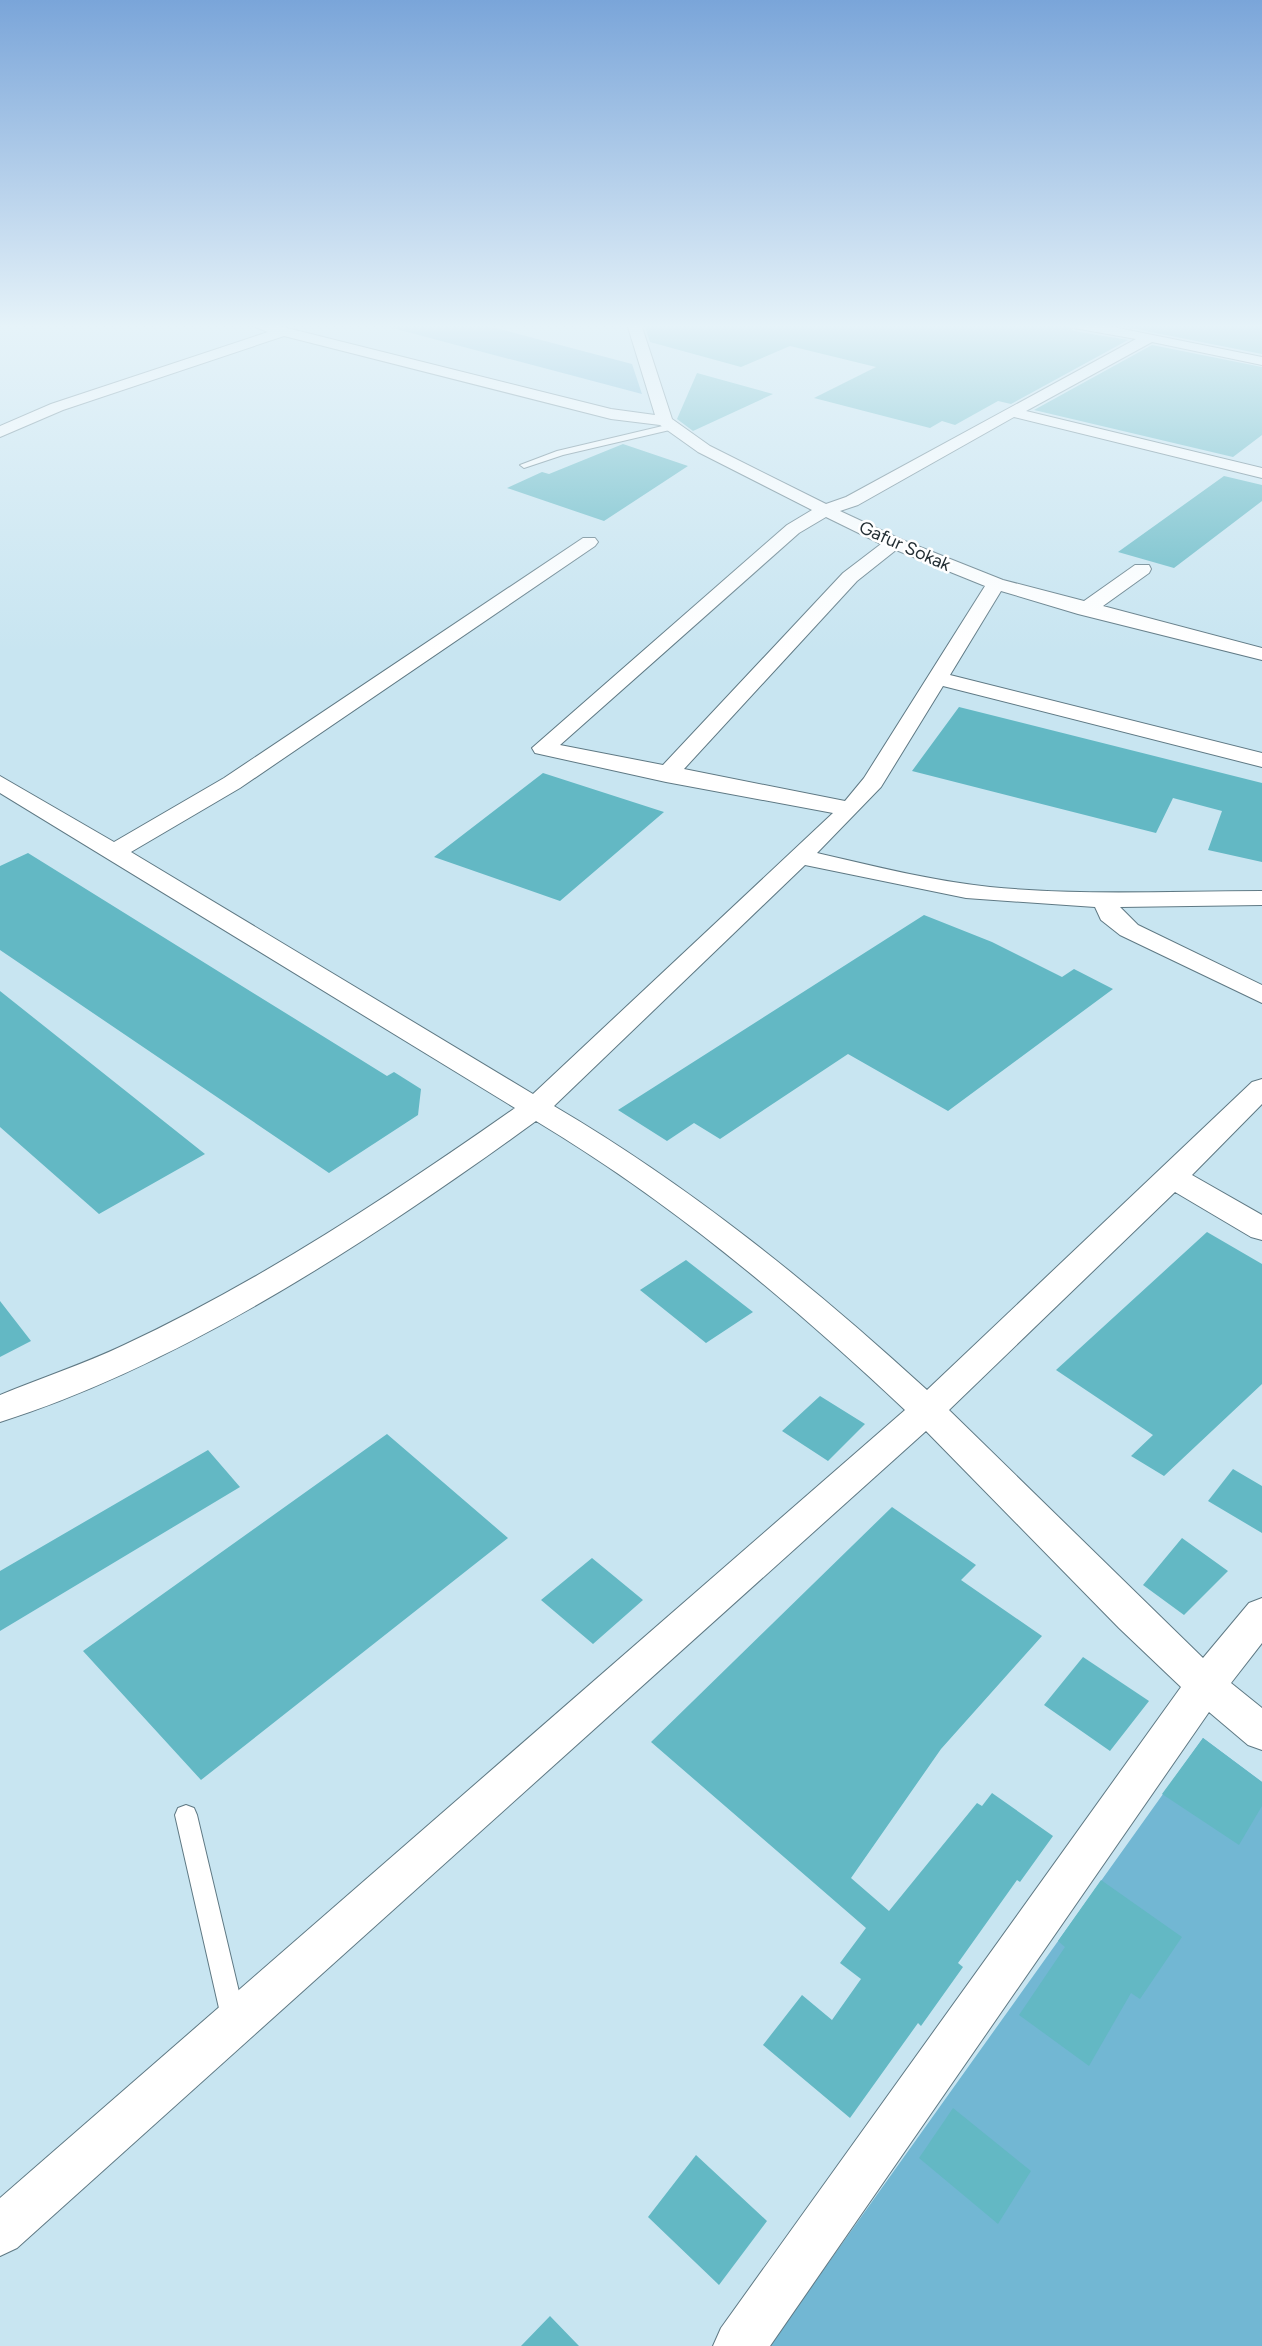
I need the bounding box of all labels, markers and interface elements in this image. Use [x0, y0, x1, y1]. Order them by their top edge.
street label: Gafur Sokak [856, 516, 954, 576]

